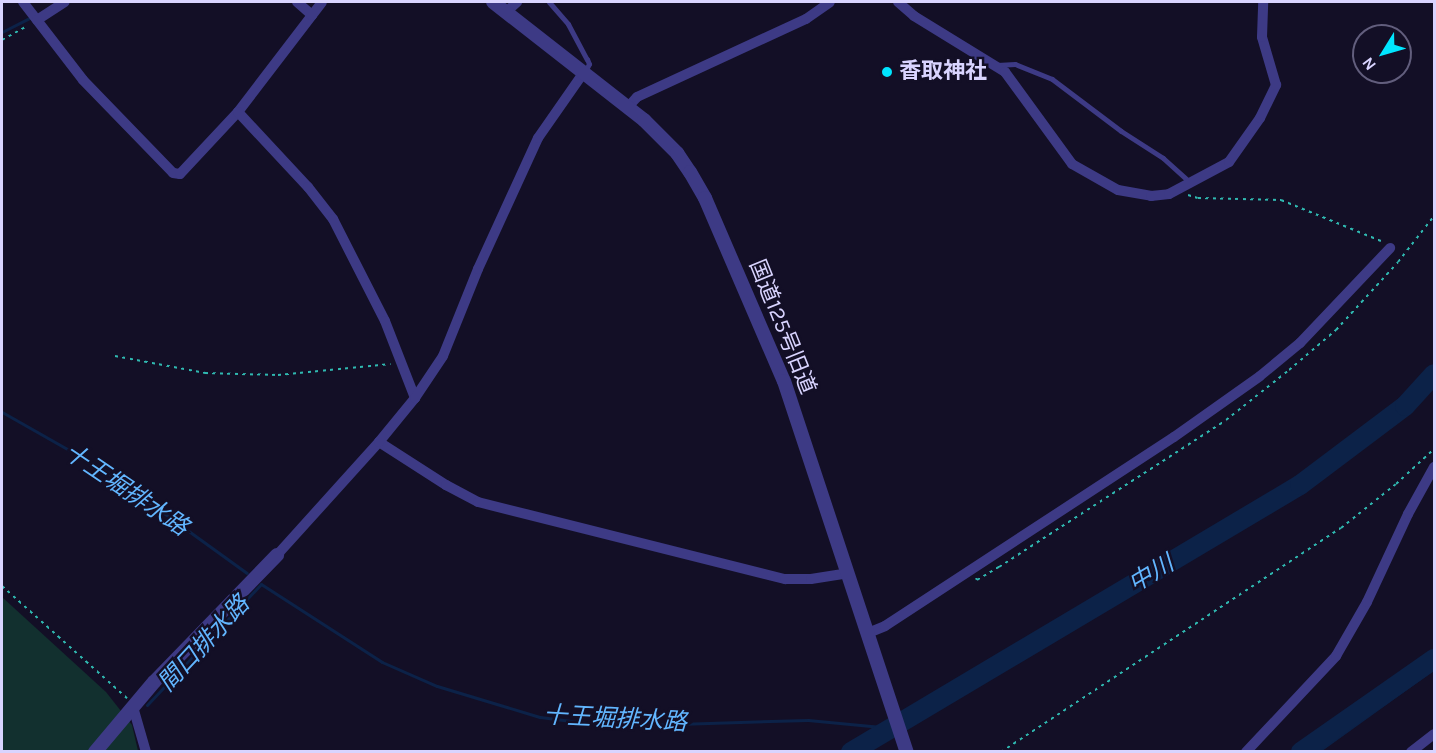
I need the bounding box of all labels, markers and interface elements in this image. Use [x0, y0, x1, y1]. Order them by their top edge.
north arrow [1352, 24, 1412, 84]
text: N [1358, 54, 1380, 74]
place label: 香取神社 [899, 59, 987, 85]
marker: 香取神社 [880, 65, 894, 79]
street label: 国道125号旧道 [743, 256, 821, 398]
water label: 十王堀排水路 [58, 438, 194, 542]
water label: 中川 [1123, 549, 1179, 599]
water label: 間口排水路 [153, 590, 255, 698]
water label: 十王堀排水路 [542, 701, 688, 737]

